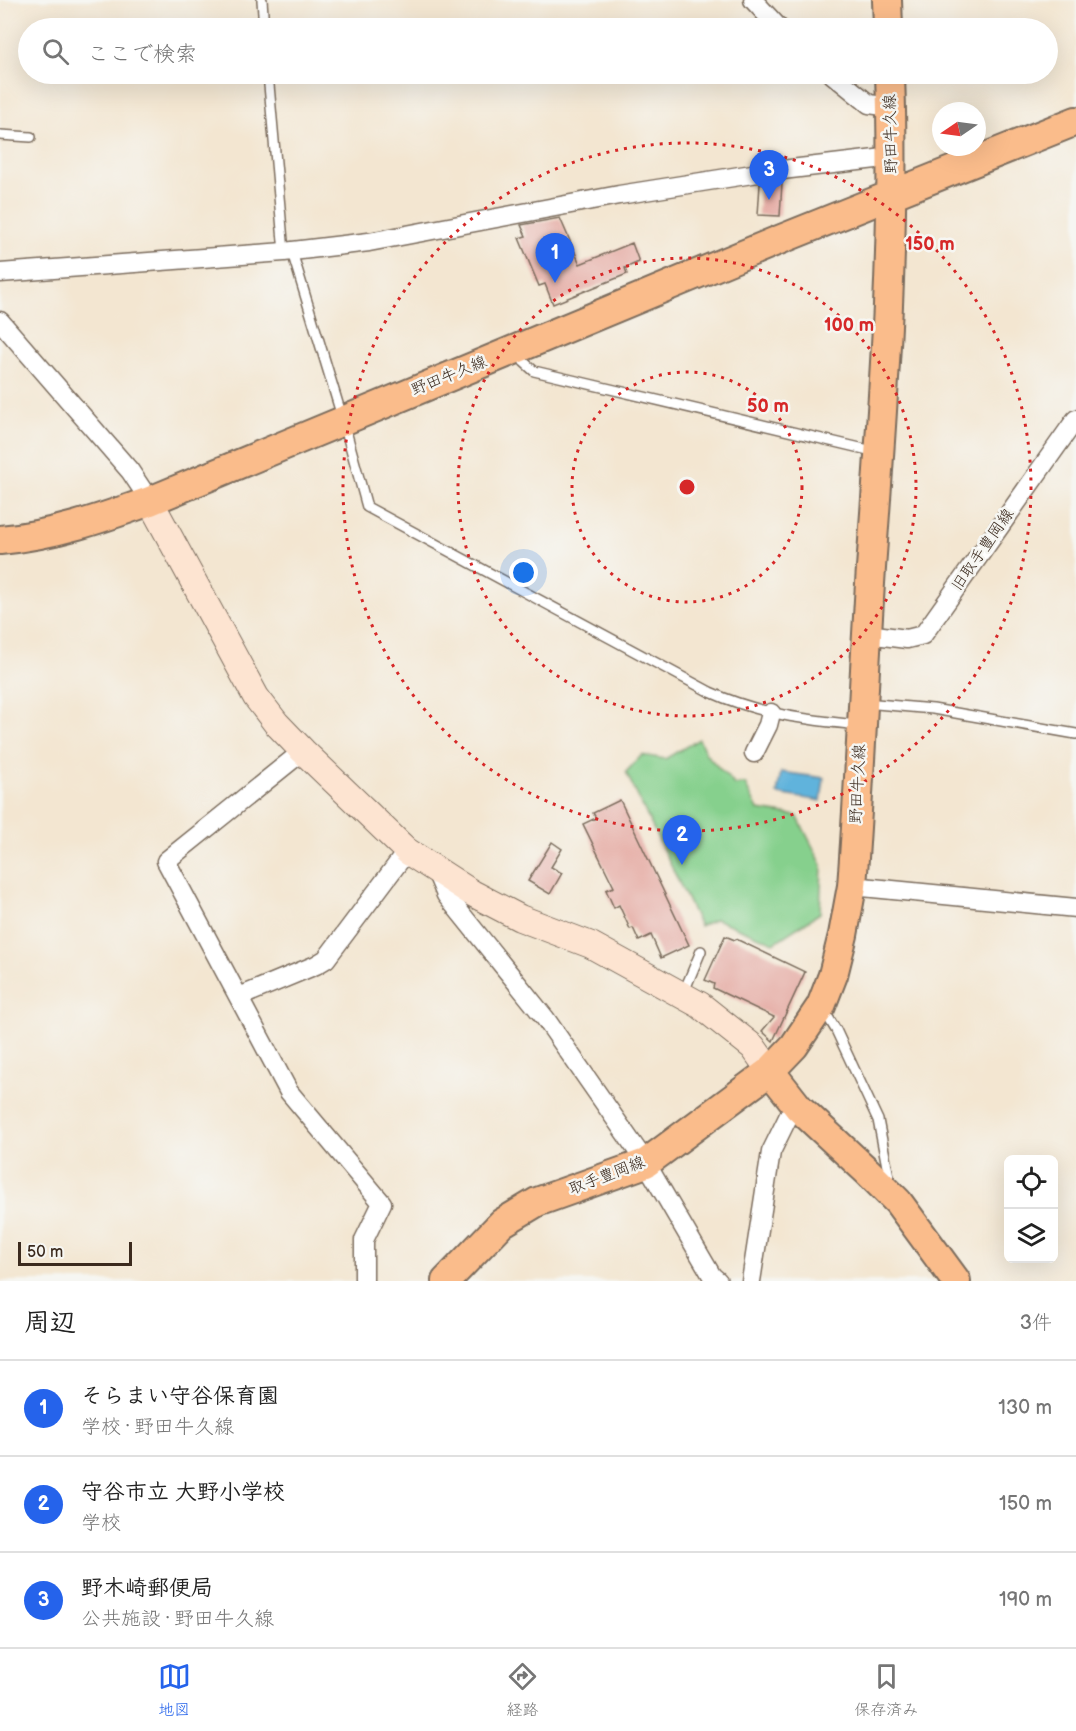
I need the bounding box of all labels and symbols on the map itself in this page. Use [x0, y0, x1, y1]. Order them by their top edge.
street label: 野田牛久線 [881, 94, 901, 174]
north arrow [932, 102, 986, 156]
pin: 3 [750, 150, 788, 200]
pin: 1 [536, 234, 574, 283]
text: 150 m [905, 234, 955, 255]
text: 100 m [824, 315, 874, 336]
street label: 野田牛久線 [408, 352, 490, 400]
text: 50 m [747, 396, 789, 417]
centre of rings [677, 477, 697, 497]
street label: 旧取手豊岡線 [948, 505, 1018, 595]
your location [509, 558, 538, 587]
street label: 野田牛久線 [846, 744, 870, 824]
pin: 2 [662, 816, 702, 865]
street label: 取手豊岡線 [566, 1153, 648, 1199]
scale bar [18, 1239, 132, 1266]

